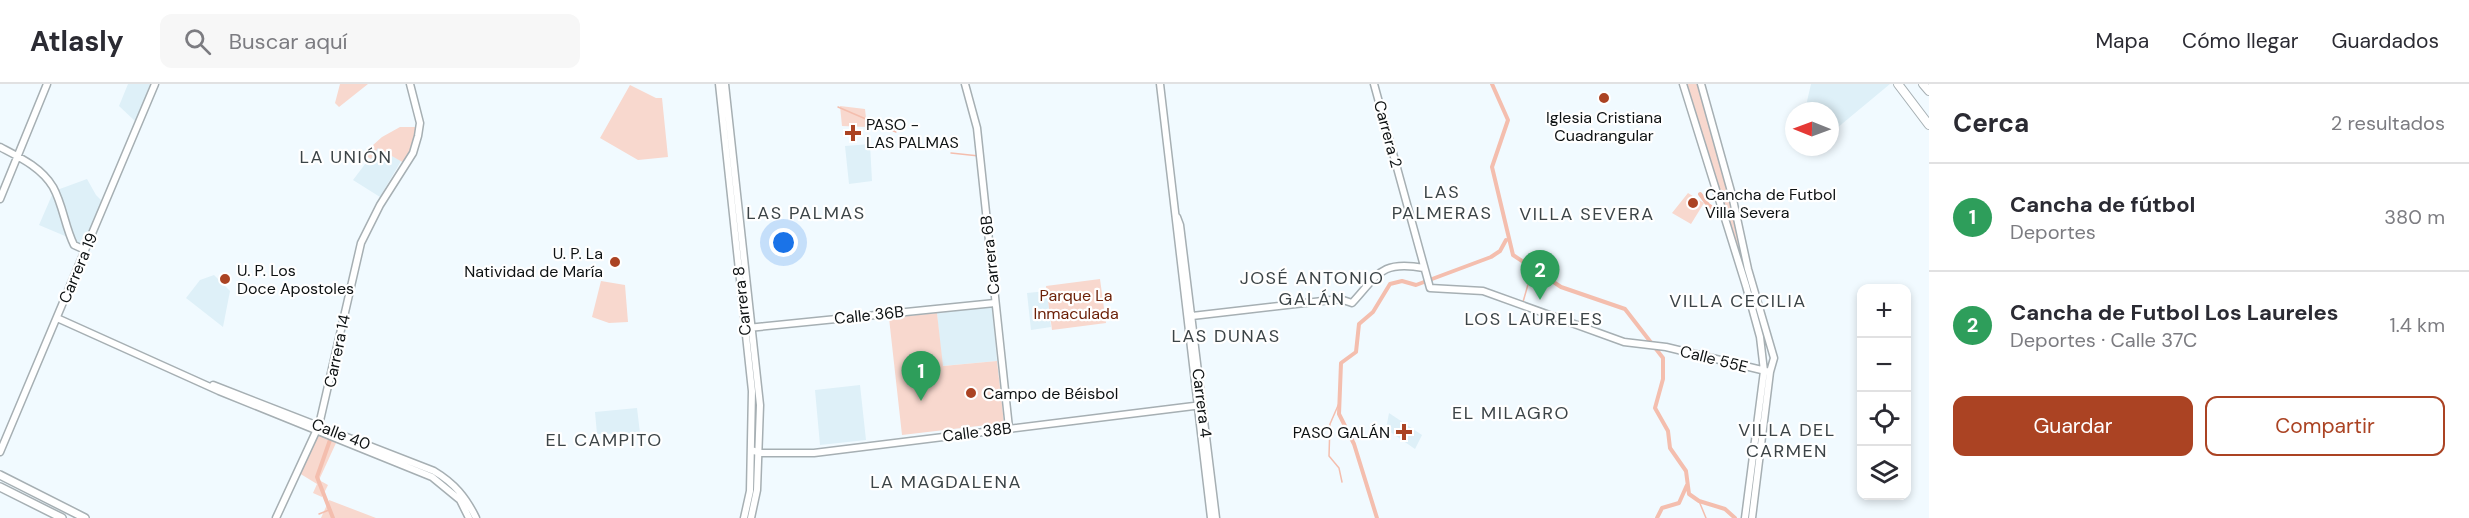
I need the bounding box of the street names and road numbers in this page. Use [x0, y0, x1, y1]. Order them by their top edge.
street label: Carrera 2 [1369, 98, 1407, 170]
street label: Carrera 6B [975, 214, 1005, 296]
street label: Carrera 19 [54, 230, 102, 306]
street label: Carrera 8 [728, 265, 756, 337]
street label: Calle 36B [833, 301, 905, 329]
street label: Carrera 14 [319, 312, 355, 390]
street label: Calle 55E [1678, 340, 1750, 378]
street label: Carrera 4 [1187, 367, 1217, 439]
street label: Calle 40 [309, 413, 373, 455]
street label: Calle 38B [941, 417, 1013, 447]

